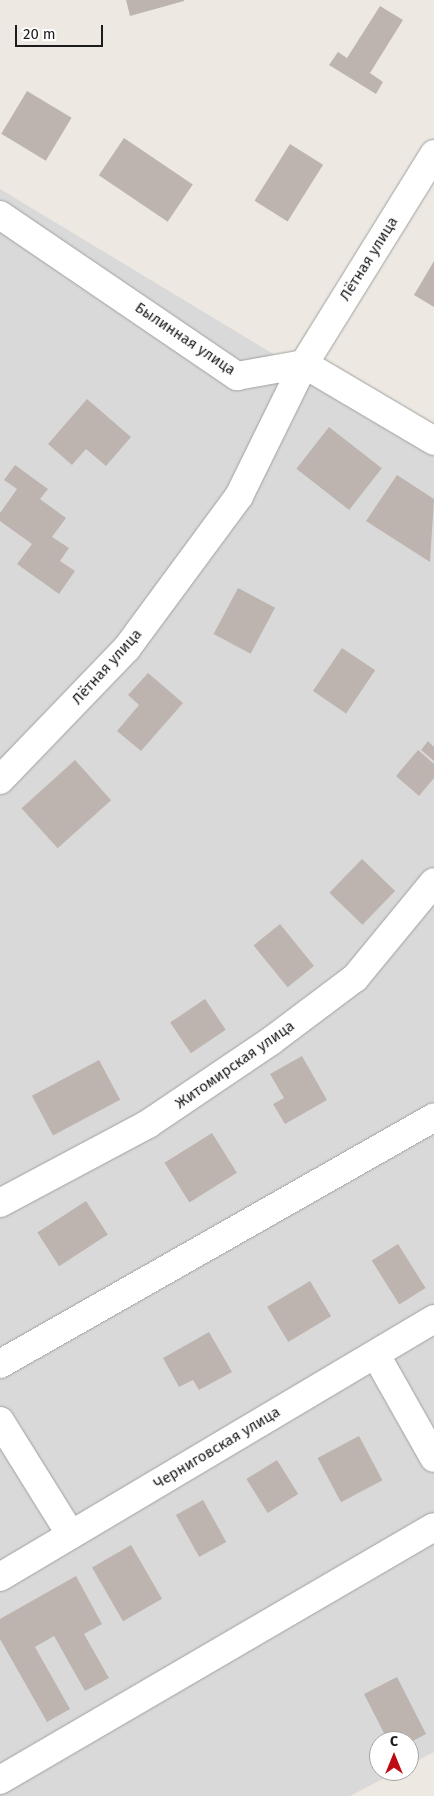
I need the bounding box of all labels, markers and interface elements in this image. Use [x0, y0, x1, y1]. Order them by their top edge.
scale bar [18, 15, 105, 47]
text: 20 m [23, 25, 56, 43]
street label: Лётная улица [336, 214, 402, 304]
street label: Былинная улица [131, 299, 239, 379]
street label: Лётная улица [68, 625, 146, 709]
street label: Житомирская улица [172, 1017, 298, 1113]
street label: Черниговская улица [151, 1403, 283, 1493]
north arrow [369, 1731, 419, 1781]
text: С [390, 1733, 398, 1750]

